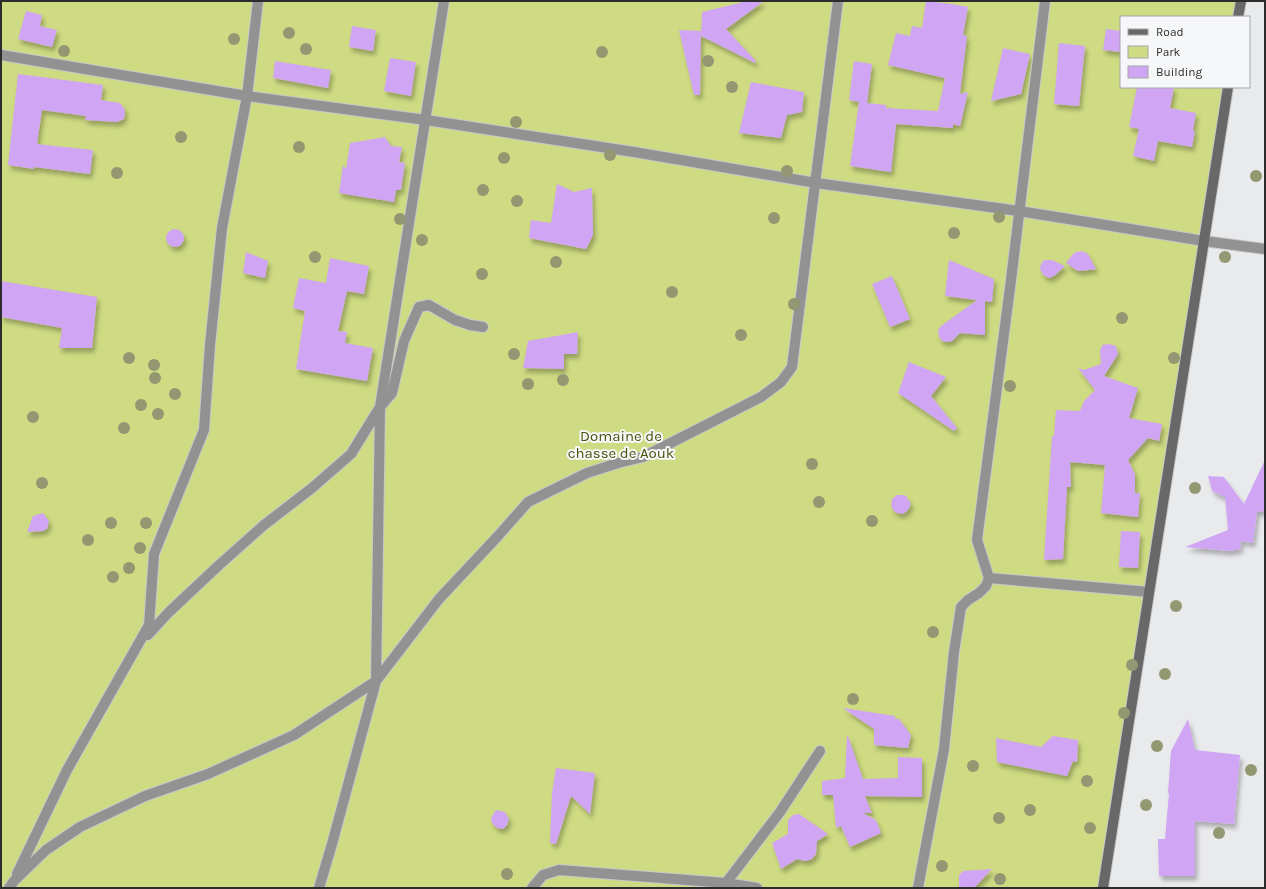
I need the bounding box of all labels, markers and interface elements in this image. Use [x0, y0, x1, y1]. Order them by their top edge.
legend [1120, 16, 1250, 88]
text: Road [1156, 25, 1184, 39]
text: Park [1156, 45, 1181, 59]
text: Building [1156, 65, 1203, 79]
park label: Domaine de chasse de Aouk [568, 427, 674, 462]

